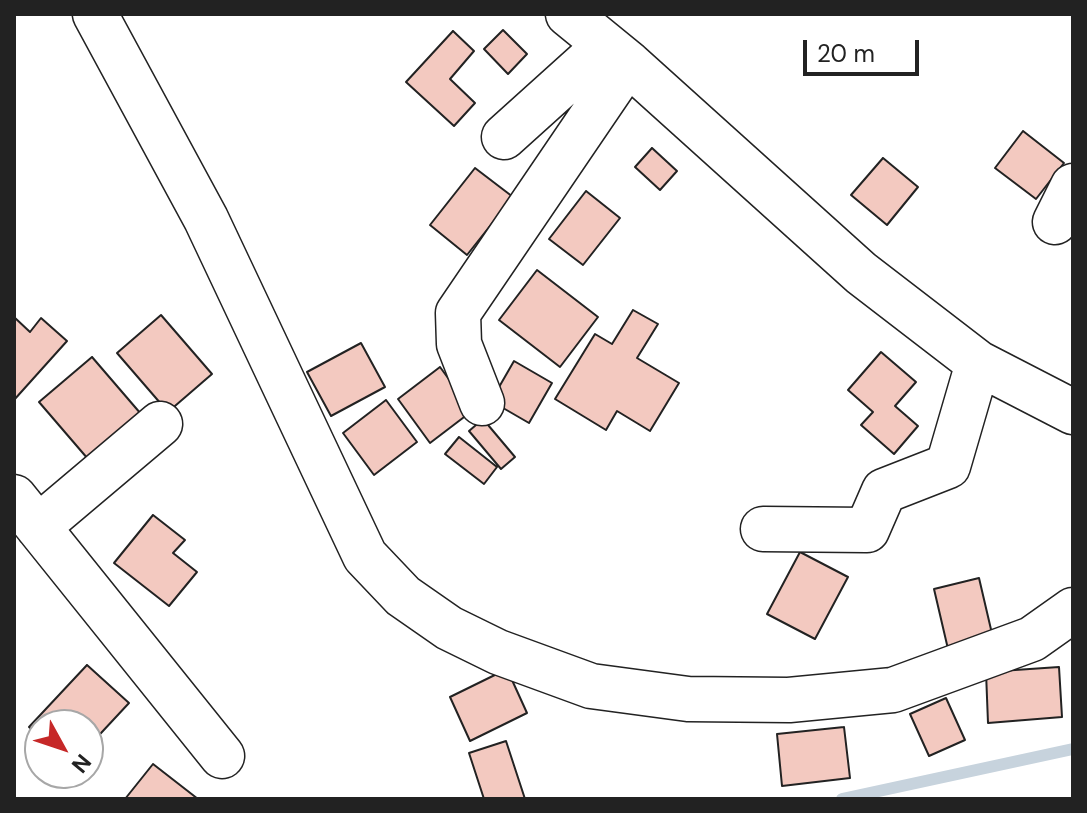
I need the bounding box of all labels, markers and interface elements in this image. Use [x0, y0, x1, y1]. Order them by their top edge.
scale bar [807, 24, 923, 74]
text: 20 m [817, 38, 875, 69]
north arrow [24, 709, 104, 789]
text: N [65, 748, 98, 779]

